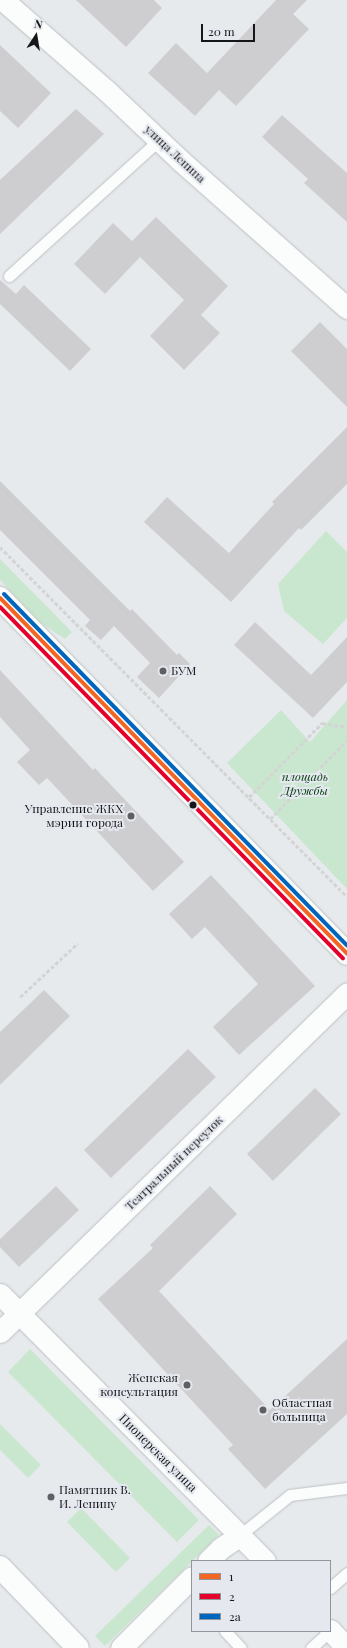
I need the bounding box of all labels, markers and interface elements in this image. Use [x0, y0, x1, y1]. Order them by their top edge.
north arrow [16, 16, 56, 56]
text: N [33, 16, 44, 32]
scale bar [203, 16, 257, 42]
text: 20 m [208, 23, 235, 39]
street label: улица Ленина [142, 122, 208, 186]
place label: БУМ [171, 664, 196, 678]
marker: БУМ [158, 666, 168, 676]
park label: площадь Дружбы [282, 770, 328, 798]
unlabelled marker [188, 800, 198, 810]
place label: Управление ЖКХ мэрии города [25, 802, 123, 830]
marker: Управление ЖКХ мэрии города [126, 811, 136, 821]
street label: Театральный переулок [122, 1113, 226, 1213]
place label: Женская консультация [100, 1371, 178, 1399]
marker: Женская консультация [181, 1379, 193, 1391]
place label: Областная больница [272, 1396, 332, 1424]
marker: Областная больница [257, 1404, 269, 1416]
street label: Пионерская улица [116, 1411, 200, 1495]
place label: Памятник В. И. Ленину [59, 1483, 131, 1511]
marker: Памятник В. И. Ленину [46, 1492, 56, 1502]
legend [191, 1560, 331, 1632]
text: 1 [229, 1568, 233, 1584]
text: 2 [229, 1588, 235, 1604]
text: 2а [229, 1608, 241, 1624]

